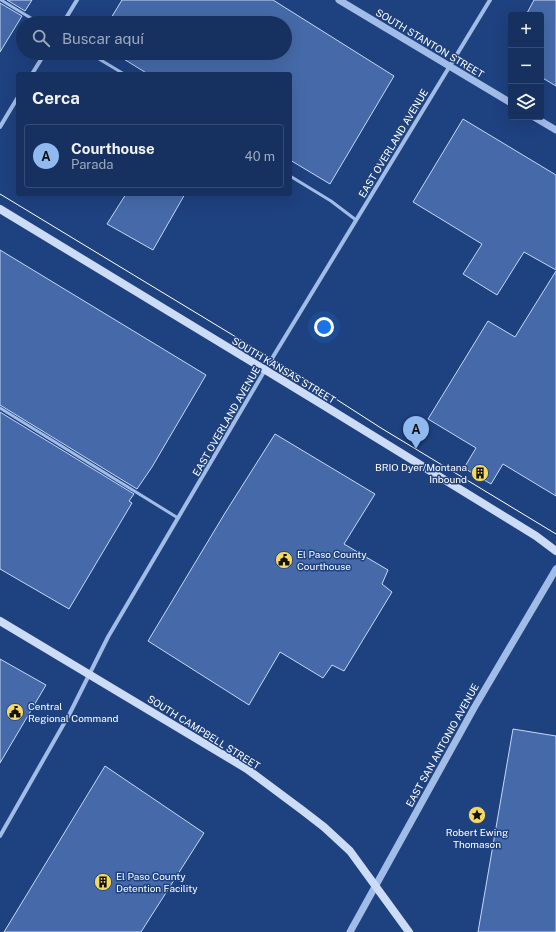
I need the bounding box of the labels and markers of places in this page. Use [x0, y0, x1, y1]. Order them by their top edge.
pin: A [403, 416, 429, 449]
place label: BRIO Dyer/Montana Inbound [375, 461, 467, 485]
building icon: BRIO Dyer/Montana Inbound [470, 463, 490, 483]
place label: El Paso County Courthouse [297, 548, 367, 572]
public building icon: El Paso County Courthouse [274, 550, 294, 570]
place label: Central Regional Command [28, 700, 118, 724]
public building icon: Central Regional Command [5, 702, 25, 722]
place icon: Robert Ewing Thomason [467, 805, 487, 825]
place label: Robert Ewing Thomason [446, 826, 508, 850]
place label: El Paso County Detention Facility [116, 870, 198, 894]
building icon: El Paso County Detention Facility [93, 872, 113, 892]

